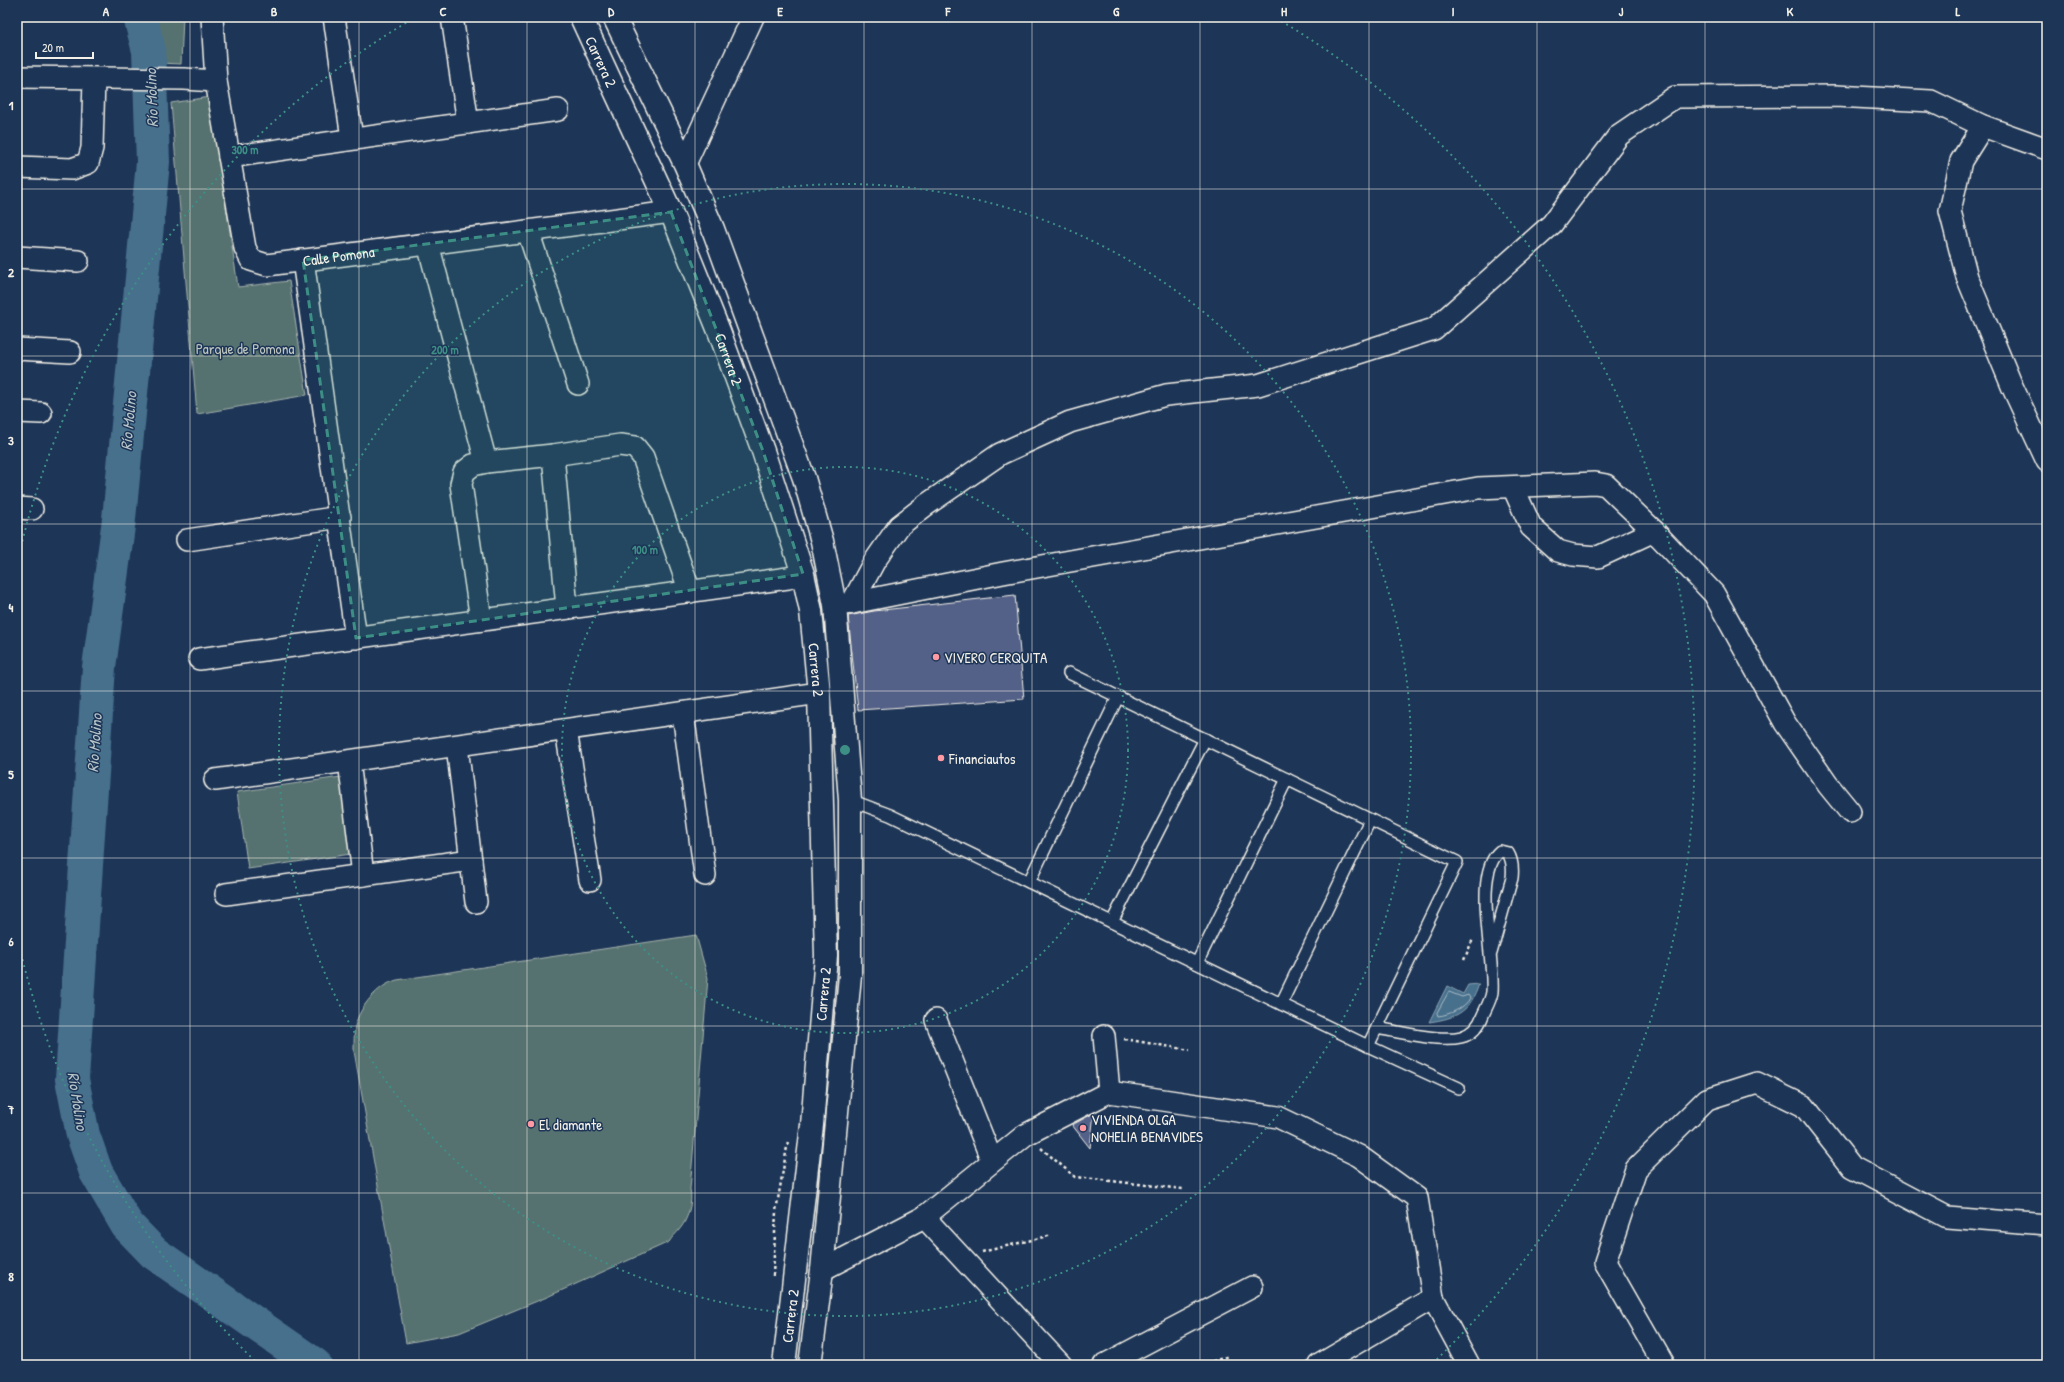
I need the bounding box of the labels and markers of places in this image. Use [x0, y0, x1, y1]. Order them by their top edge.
place label: VIVERO CERQUITA [944, 647, 1048, 668]
marker: VIVERO CERQUITA [931, 652, 941, 662]
centre of rings [838, 743, 852, 757]
place label: Financiautos [948, 748, 1016, 769]
marker: Financiautos [936, 753, 946, 763]
place label: VIVIENDA OLGA NOHELIA BENAVIDES [1091, 1109, 1203, 1147]
place label: El diamante [539, 1114, 602, 1135]
marker: El diamante [526, 1119, 536, 1129]
marker: VIVIENDA OLGA NOHELIA BENAVIDES [1078, 1123, 1088, 1133]

